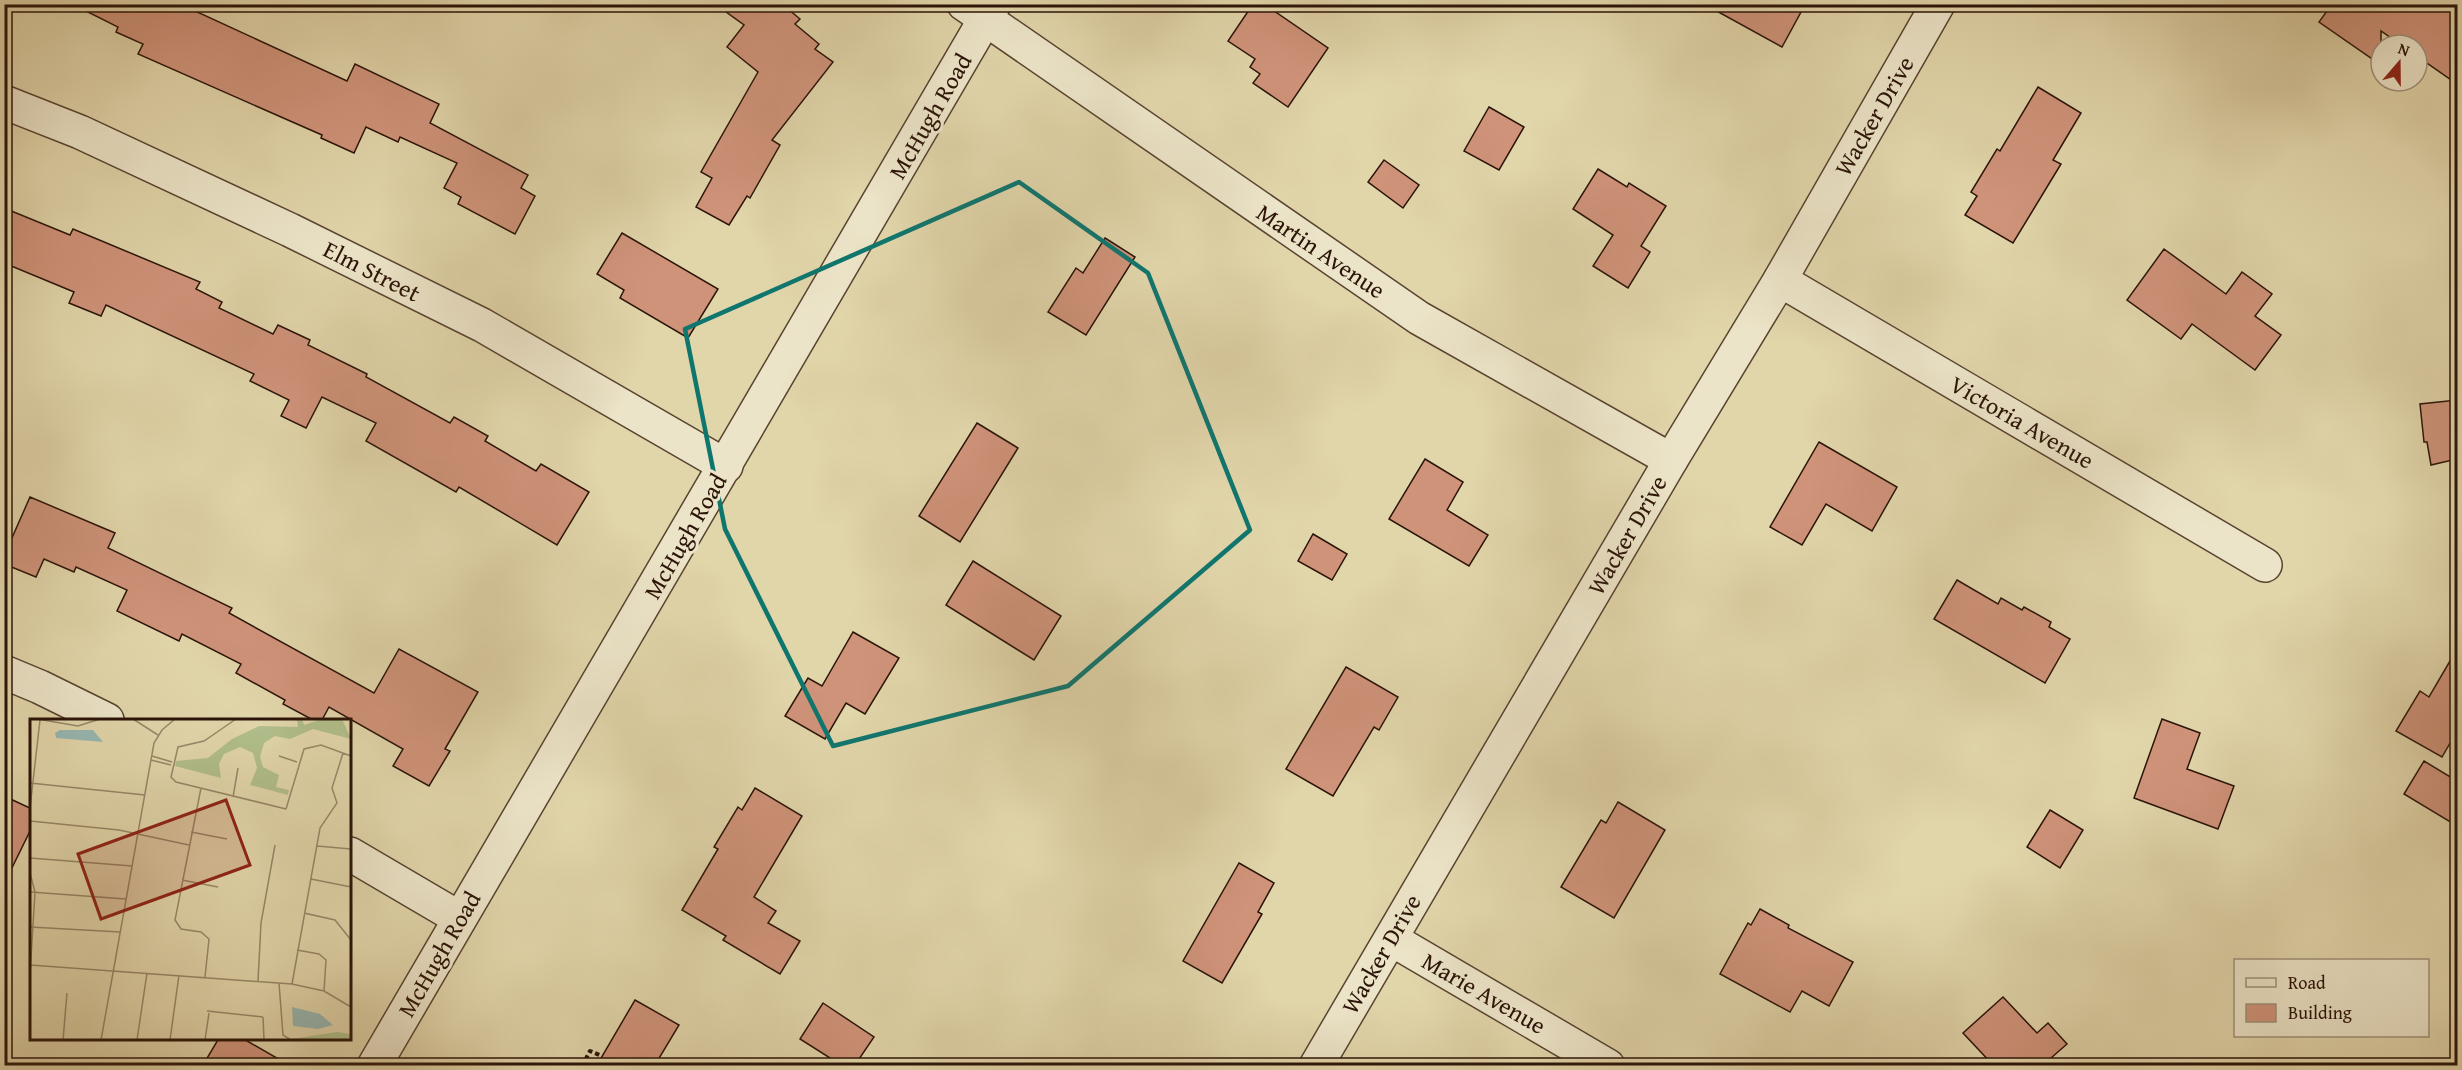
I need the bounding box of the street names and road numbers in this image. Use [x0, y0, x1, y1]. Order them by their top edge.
street label: McHugh Road [880, 46, 980, 185]
street label: Wacker Drive [1826, 50, 1922, 182]
street label: Martin Avenue [1250, 195, 1392, 307]
street label: Elm Street [318, 232, 427, 311]
street label: Victoria Avenue [1944, 367, 2100, 477]
street label: McHugh Road [635, 466, 735, 605]
street label: Wacker Drive [1579, 469, 1675, 601]
street label: McHugh Road [389, 884, 489, 1023]
street label: Wacker Drive [1333, 888, 1429, 1020]
street label: Marie Avenue [1416, 943, 1552, 1043]

